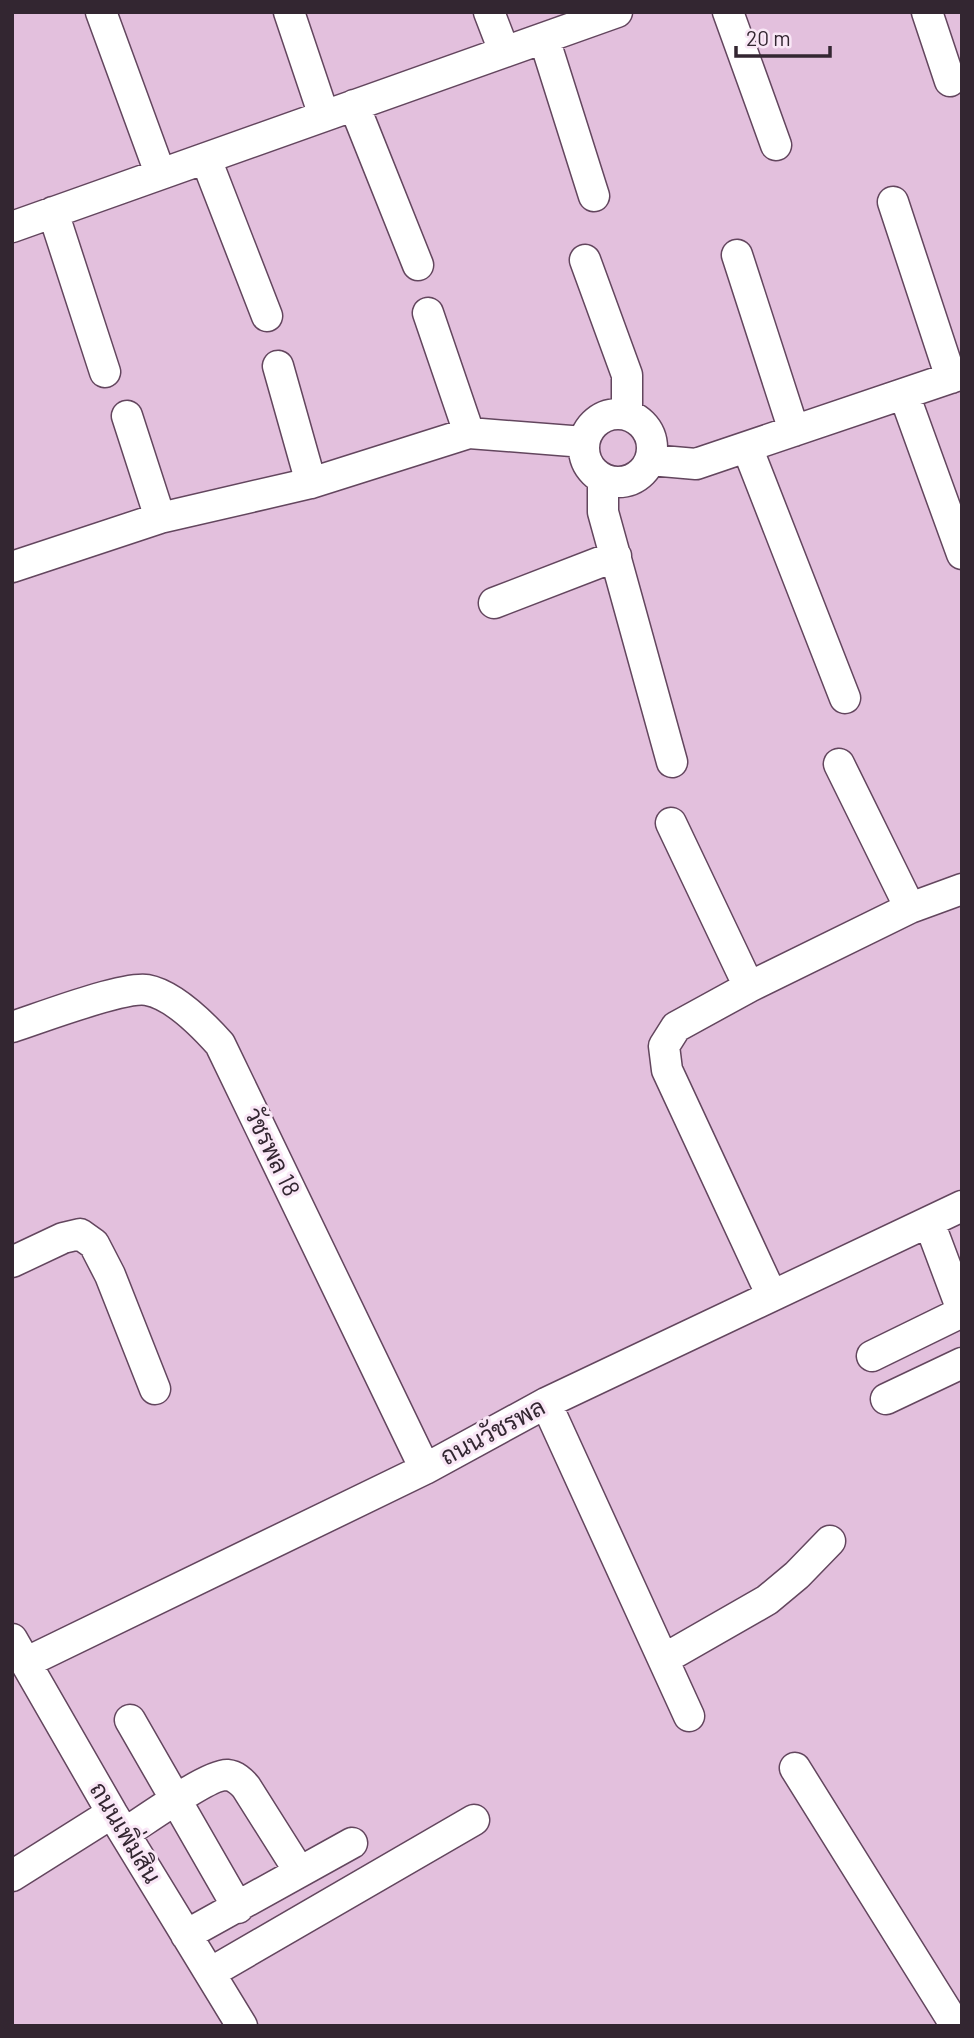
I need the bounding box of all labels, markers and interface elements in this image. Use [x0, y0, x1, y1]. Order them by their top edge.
scale bar [736, 14, 830, 58]
text: 20 m [746, 25, 791, 50]
street label: วัชรพล 18 [239, 1102, 307, 1201]
street label: ถนนวัชรพล [435, 1391, 550, 1470]
street label: ถนนเพิ่มสิน [85, 1774, 171, 1888]

